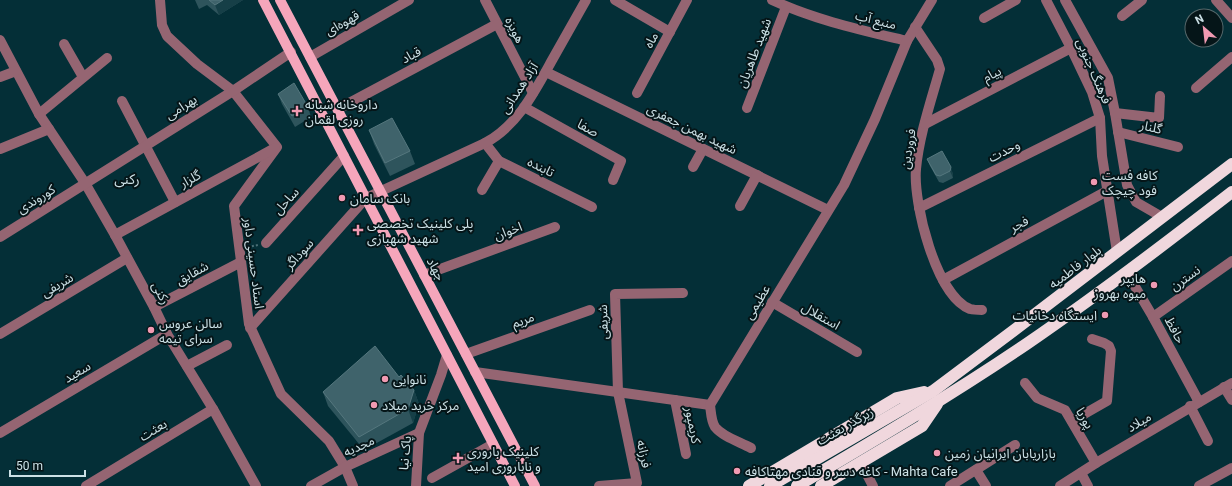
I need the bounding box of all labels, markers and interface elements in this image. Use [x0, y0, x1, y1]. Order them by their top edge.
street label: قهوه‌ای [322, 7, 362, 40]
street label: منبع آب [853, 8, 898, 35]
north arrow [1184, 8, 1224, 48]
text: N [1193, 12, 1206, 27]
street label: هویزه [502, 14, 528, 46]
street label: شهید طاهریان [734, 16, 775, 90]
street label: ماه [641, 29, 661, 51]
street label: فرهنگ جنوبی [1073, 36, 1115, 107]
street label: قباد [399, 44, 424, 66]
street label: آزاد همدانی [497, 59, 543, 117]
street label: پیام [980, 63, 1005, 87]
street label: بهرامی [162, 92, 200, 123]
place label: داروخانه شبانه روزی لقمان [305, 97, 378, 128]
street label: شهید بهمن جعفری [644, 101, 739, 158]
marker: داروخانه شبانه روزی لقمان [292, 106, 302, 116]
street label: صفا [575, 116, 601, 140]
street label: گلنار [1137, 117, 1164, 137]
street label: فروردین [897, 128, 920, 170]
street label: وحدت [986, 137, 1022, 165]
street label: تابنده [525, 154, 557, 180]
street label: گلزار [176, 167, 204, 191]
place label: کافه فست فود چیچک [1102, 168, 1158, 200]
district label: رکنی [114, 171, 140, 188]
marker: کافه فست فود چیچک [1089, 177, 1099, 187]
street label: کوروندی [14, 181, 59, 217]
street label: ساحل [270, 184, 303, 218]
place label: بانک سامان [350, 191, 410, 207]
marker: بانک سامان [337, 193, 347, 203]
street label: فجر [1006, 213, 1031, 236]
street label: استاد حسینی داور [240, 215, 267, 310]
place label: پلی کلینیک تخصصی شهید شهبازی [367, 216, 473, 247]
street label: اخوان [492, 219, 524, 244]
marker: پلی کلینیک تخصصی شهید شهبازی [352, 224, 364, 236]
street label: سوداگر [281, 236, 317, 273]
street label: بلوار فاطمیه [1046, 242, 1104, 292]
street label: جهاد [423, 255, 448, 284]
street label: شقایق [173, 258, 211, 289]
street label: نسترن [1167, 262, 1204, 295]
street label: شریفی [38, 270, 76, 301]
place label: هایپر میوه بهروز [1093, 271, 1146, 302]
street label: رکنی [148, 279, 173, 307]
marker: هایپر میوه بهروز [1149, 280, 1159, 290]
street label: عظیمی [741, 282, 774, 323]
street label: استقلال [799, 299, 843, 334]
street label: شریفی [595, 304, 612, 340]
place label: ایستگاه دخانیات [1013, 308, 1097, 323]
street label: مریم [510, 309, 537, 334]
marker: ایستگاه دخانیات [1100, 310, 1110, 320]
street label: حافظ [1162, 314, 1188, 346]
place label: سالن عروس سرای تیمه [159, 316, 222, 347]
marker: سالن عروس سرای تیمه [146, 325, 156, 335]
street label: سعید [61, 358, 93, 386]
place label: نانوایی [393, 372, 426, 388]
marker: نانوایی [380, 374, 390, 384]
place label: مرکز خرید میلاد [382, 398, 459, 413]
marker: مرکز خرید میلاد [369, 400, 379, 410]
street label: کریمپور [680, 404, 704, 446]
street label: زیرگذر بعثت [814, 404, 876, 448]
street label: پوریا [1071, 405, 1097, 432]
street label: میلاد [1124, 409, 1154, 435]
street label: بعثت [137, 416, 169, 444]
street label: مجدیه [341, 433, 377, 459]
street label: پاک نیا [396, 435, 416, 471]
street label: فرزانه [634, 439, 654, 470]
place label: کلینیک باروری و ناباروری امید [467, 444, 541, 475]
place label: بازاریابان ایرانیان زمین [945, 446, 1056, 462]
marker: بازاریابان ایرانیان زمین [932, 448, 942, 458]
scale bar [10, 452, 85, 478]
marker: کلینیک باروری و ناباروری امید [452, 452, 464, 464]
text: 50 m [16, 459, 43, 473]
place label: کاغه دسر و قنادی مهتاکافه - Mahta Cafe [745, 464, 958, 480]
marker: کاغه دسر و قنادی مهتاکافه - Mahta Cafe [732, 466, 742, 476]

